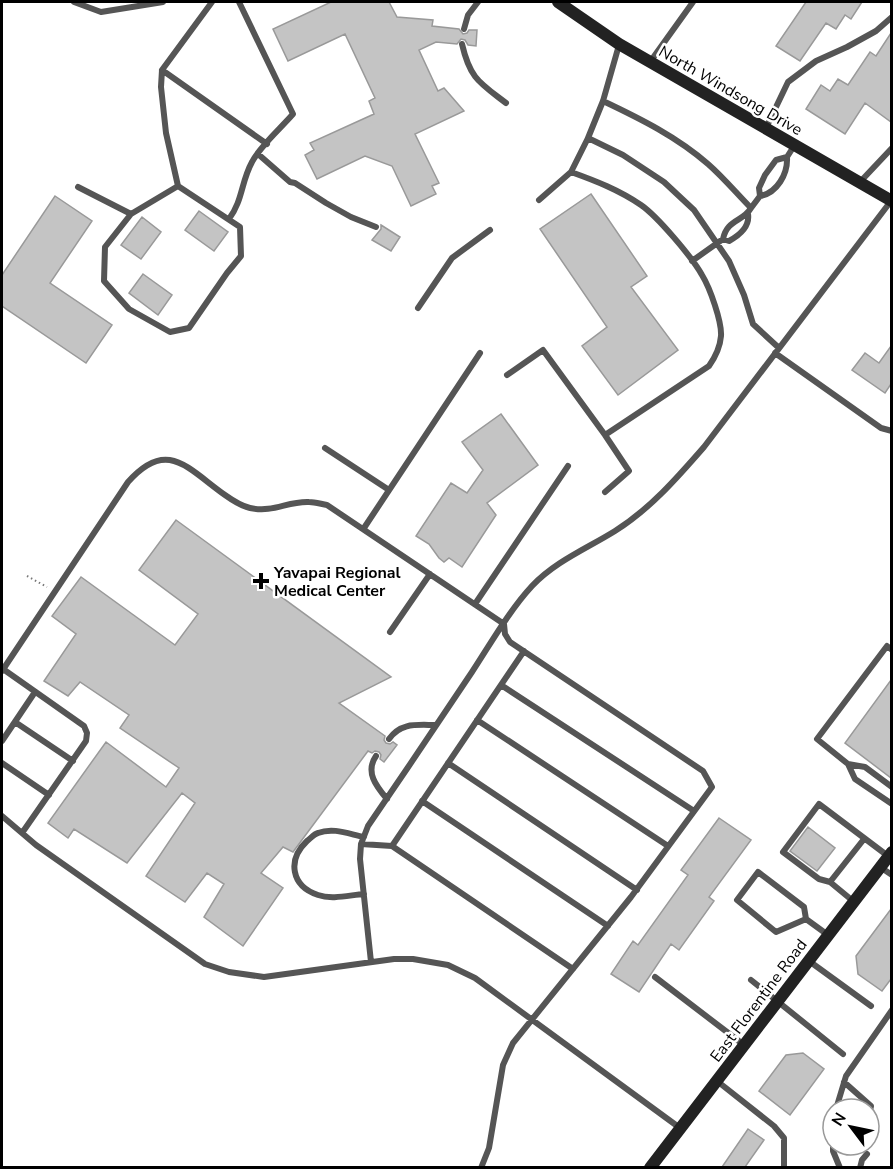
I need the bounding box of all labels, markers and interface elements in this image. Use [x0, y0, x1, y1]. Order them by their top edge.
street label: North Windsong Drive [655, 41, 806, 141]
place label: Yavapai Regional Medical Center [273, 562, 401, 602]
marker: Yavapai Regional Medical Center [252, 572, 270, 590]
street label: East Florentine Road [705, 935, 812, 1067]
north arrow [821, 1097, 881, 1157]
text: N [827, 1109, 852, 1130]

